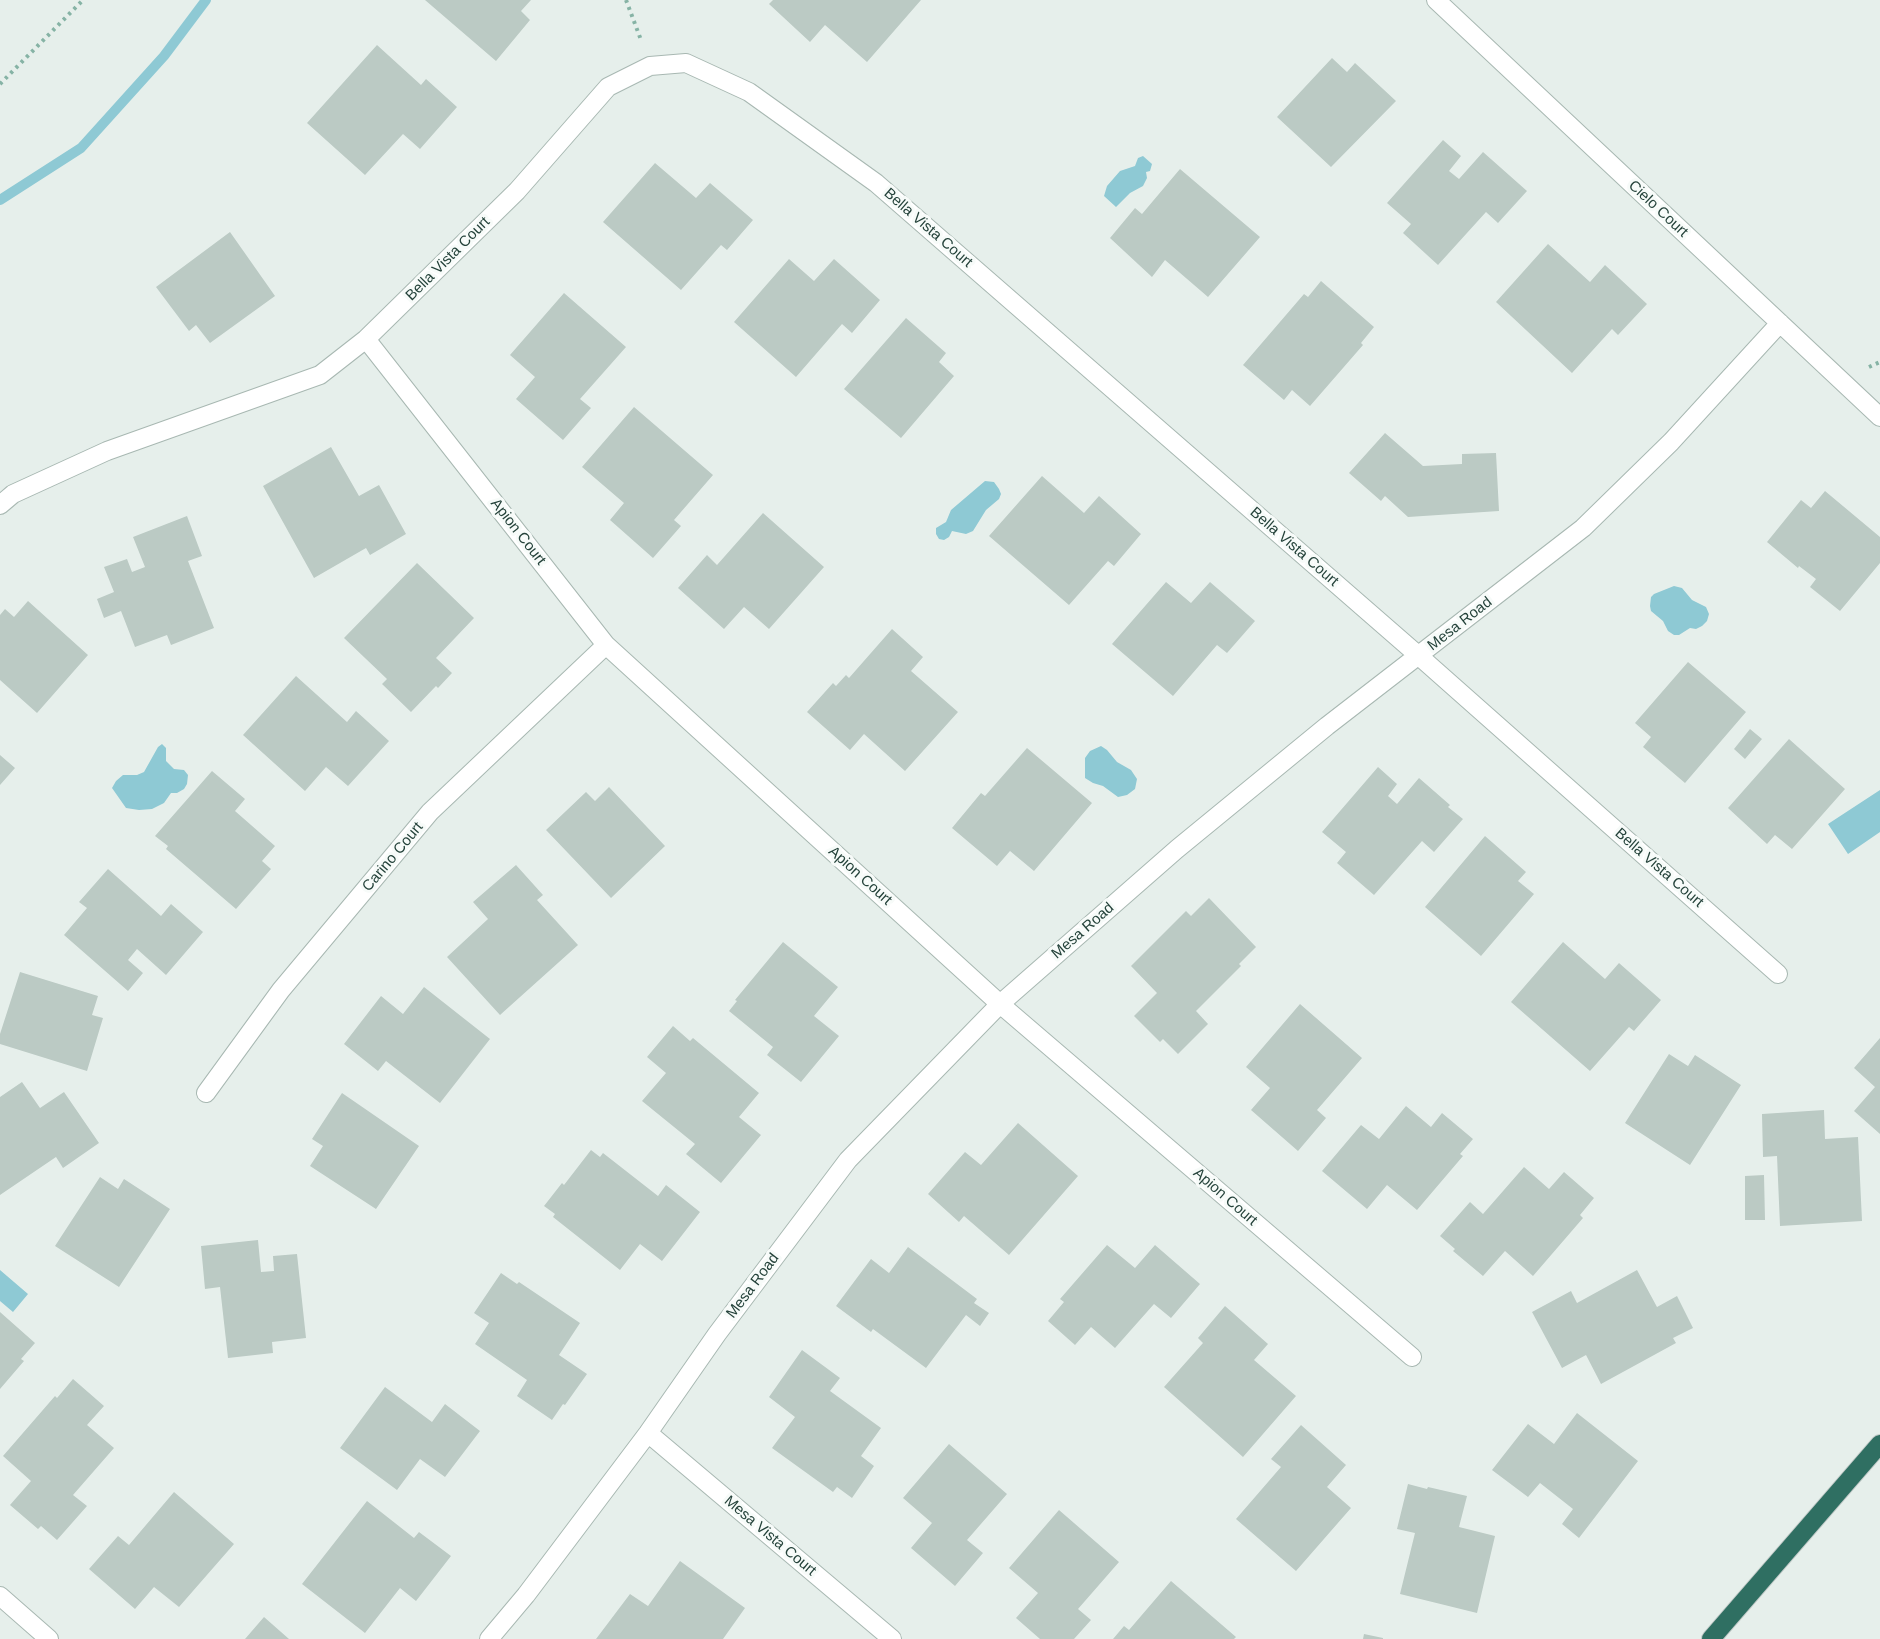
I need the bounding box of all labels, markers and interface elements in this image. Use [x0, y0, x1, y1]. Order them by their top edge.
street label: Cielo Court [1624, 177, 1692, 241]
street label: Bella Vista Court [880, 185, 976, 271]
street label: Bella Vista Court [402, 213, 494, 305]
street label: Apion Court [487, 495, 549, 569]
street label: Bella Vista Court [1246, 504, 1342, 590]
street label: Mesa Road [1424, 593, 1496, 655]
street label: Carino Court [359, 819, 427, 895]
street label: Bella Vista Court [1611, 825, 1707, 911]
street label: Apion Court [825, 843, 895, 909]
street label: Mesa Road [1048, 899, 1118, 963]
street label: Apion Court [1189, 1164, 1261, 1230]
street label: Mesa Road [723, 1250, 783, 1322]
street label: Mesa Vista Court [720, 1492, 820, 1580]

